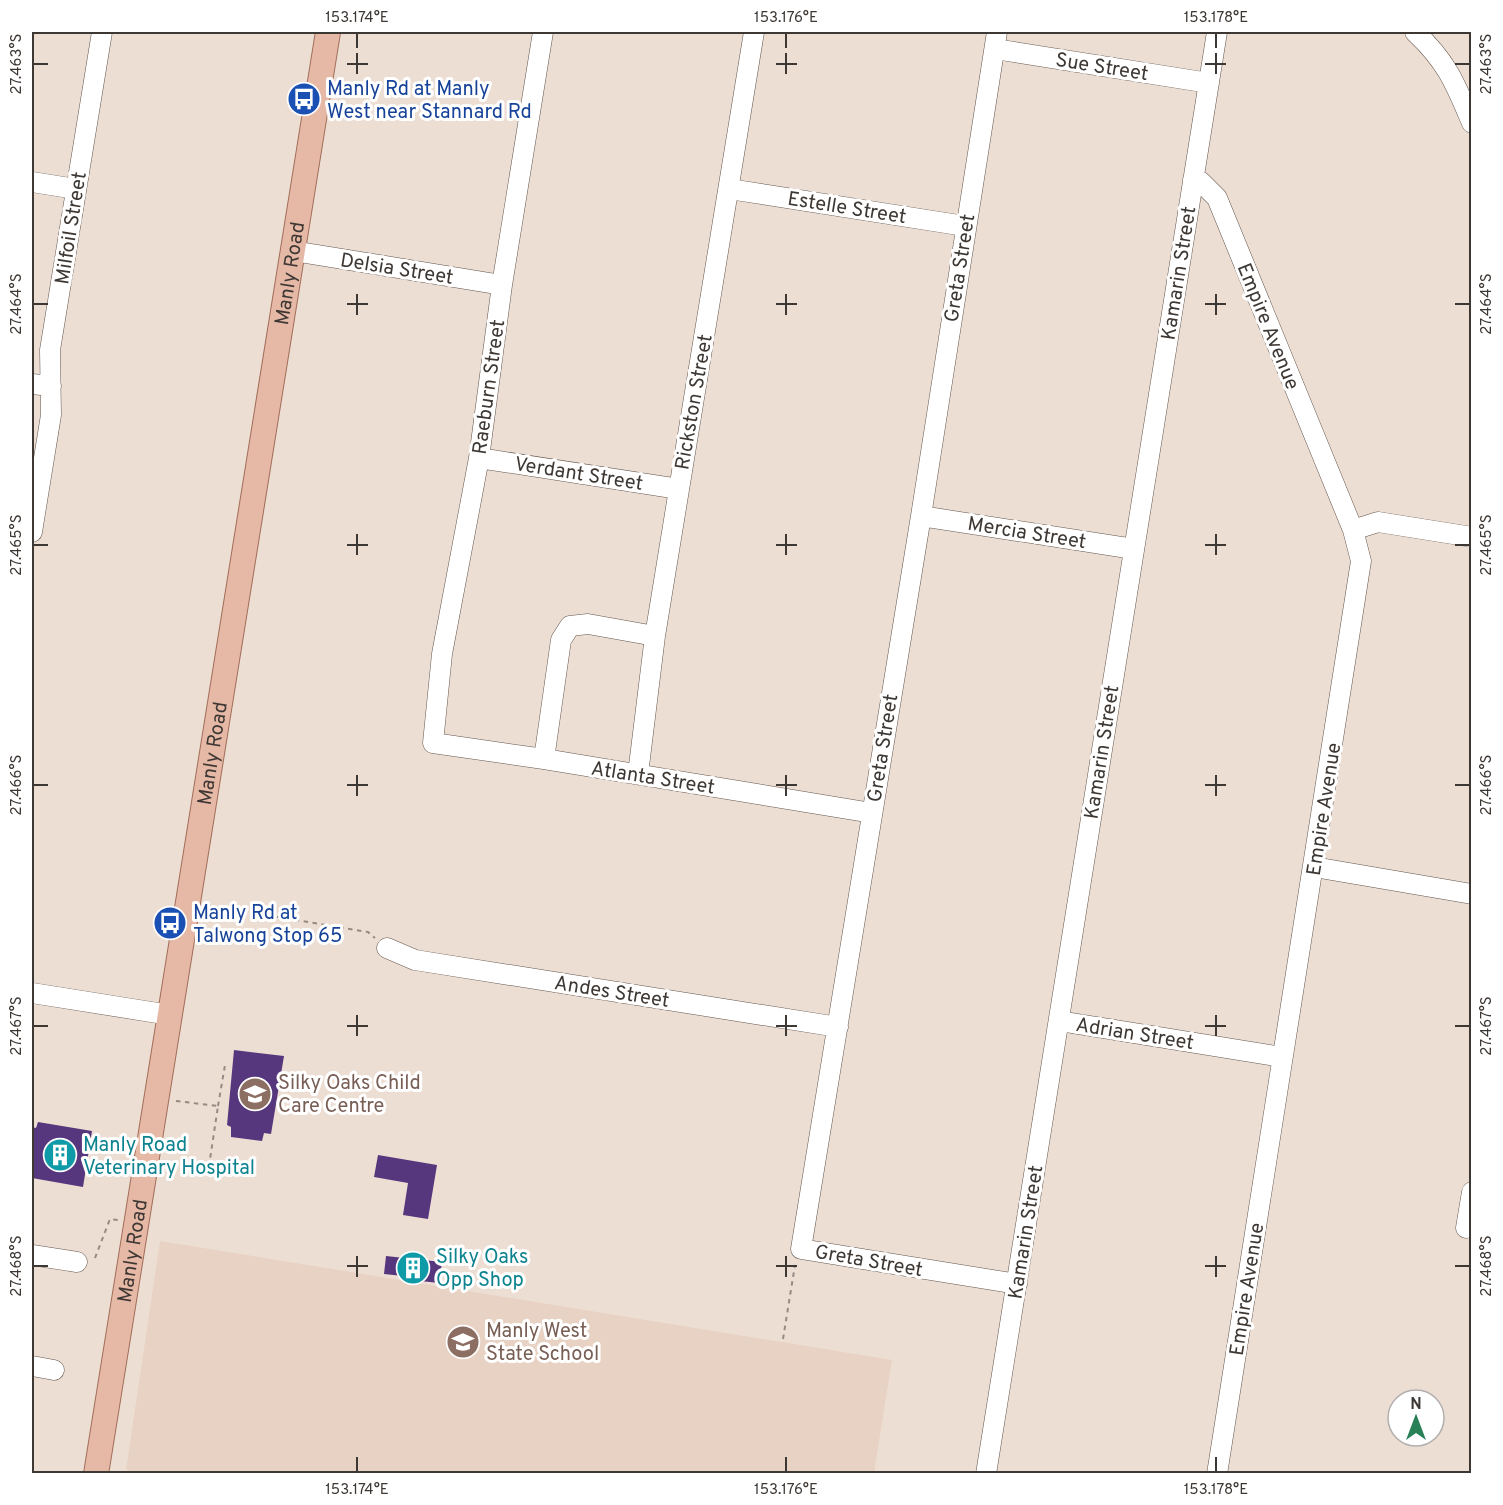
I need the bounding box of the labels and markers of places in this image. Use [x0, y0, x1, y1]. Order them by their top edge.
place label: Manly Rd at Manly West near Stannard Rd [327, 77, 532, 126]
bus stop icon: Manly Rd at Manly West near Stannard Rd [286, 81, 322, 117]
place label: Manly Rd at Talwong Stop 65 [193, 901, 342, 950]
bus stop icon: Manly Rd at Talwong Stop 65 [152, 905, 188, 941]
place label: Silky Oaks Child Care Centre [278, 1071, 421, 1120]
school or university icon: Silky Oaks Child Care Centre [237, 1076, 273, 1112]
place label: Manly Road Veterinary Hospital [83, 1133, 255, 1182]
building icon: Manly Road Veterinary Hospital [42, 1137, 78, 1173]
place label: Silky Oaks Opp Shop [436, 1245, 528, 1294]
building icon: Silky Oaks Opp Shop [395, 1250, 431, 1286]
place label: Manly West State School [486, 1319, 599, 1368]
school or university icon: Manly West State School [445, 1324, 481, 1360]

